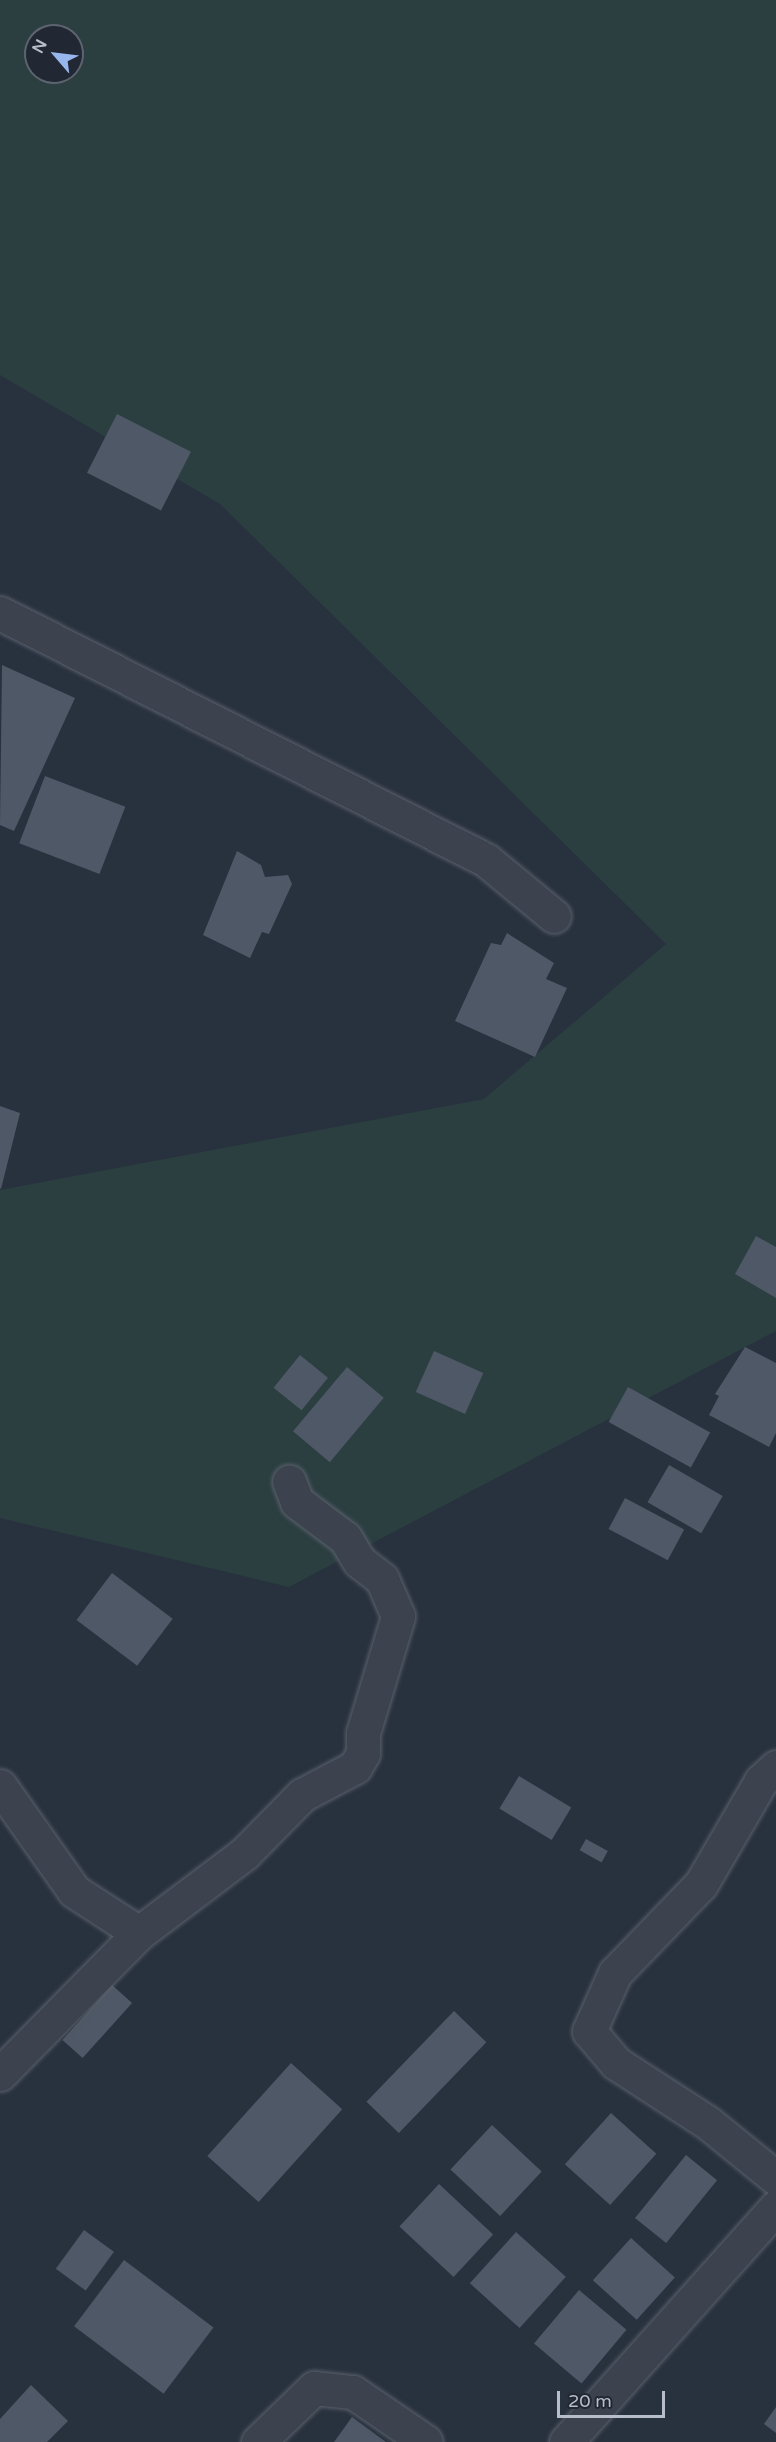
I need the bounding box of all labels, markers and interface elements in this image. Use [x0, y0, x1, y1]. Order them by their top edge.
north arrow [24, 24, 84, 84]
text: N [28, 36, 52, 57]
scale bar [560, 2379, 668, 2417]
text: 20 m [568, 2390, 612, 2412]

